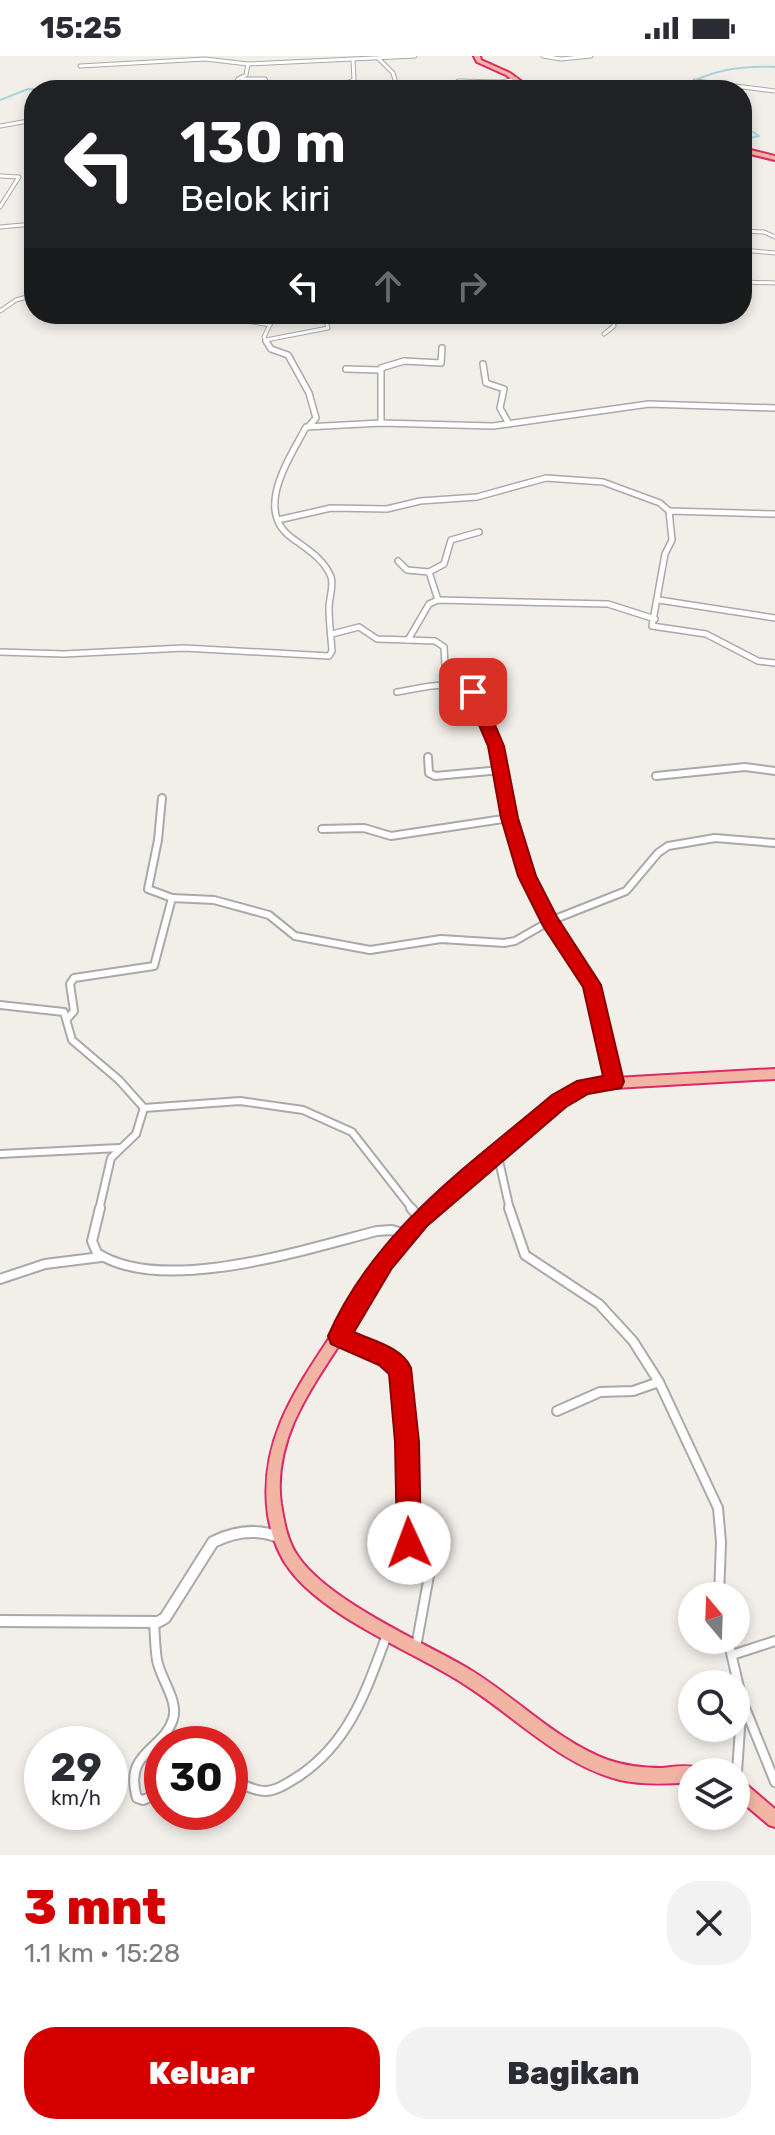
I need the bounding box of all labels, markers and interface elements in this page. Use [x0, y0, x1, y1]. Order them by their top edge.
text: 15:25 [40, 10, 122, 46]
text: 130 m [180, 110, 346, 176]
icon: left [48, 112, 152, 216]
text: Belok kiri [180, 177, 330, 220]
icon: left [282, 264, 326, 308]
icon: ahead [366, 264, 410, 308]
icon: right [450, 264, 494, 308]
pin [439, 658, 507, 726]
icon: arrive [451, 670, 495, 714]
position arrow [367, 1501, 451, 1585]
north arrow [678, 1582, 750, 1654]
map controls [678, 1582, 750, 1830]
button: search [678, 1670, 750, 1742]
speed limit sign: 30 [144, 1726, 248, 1830]
text: 29 [50, 1744, 102, 1791]
button: layers [678, 1758, 750, 1830]
text: km/h [51, 1786, 101, 1810]
text: 3 mnt [24, 1879, 166, 1936]
button: close [667, 1881, 751, 1965]
text: 1.1 km · 15:28 [24, 1938, 180, 1969]
button: Keluar [24, 2027, 380, 2119]
button: Bagikan [396, 2027, 751, 2119]

